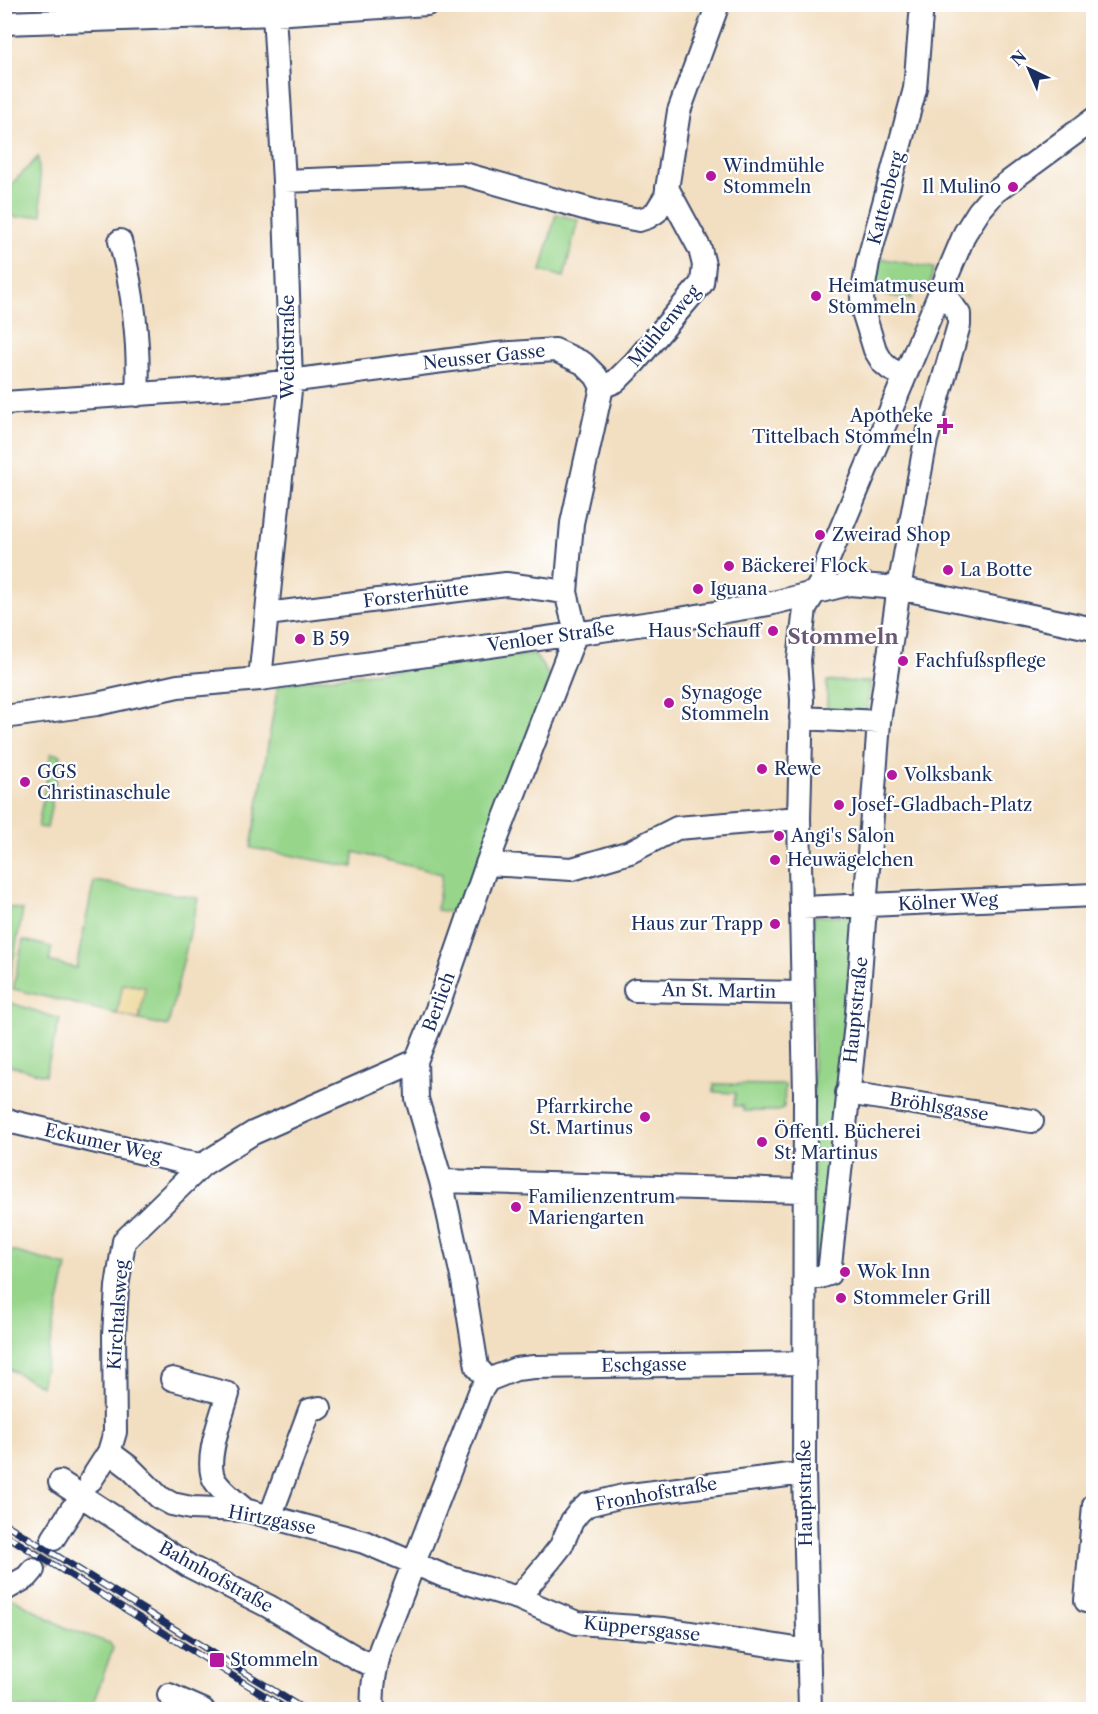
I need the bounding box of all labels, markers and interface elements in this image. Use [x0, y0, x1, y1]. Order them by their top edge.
north arrow [999, 39, 1059, 99]
text: N [1007, 46, 1031, 70]
street label: Kattenberg [863, 149, 909, 247]
place label: Windmühle Stommeln [722, 155, 825, 198]
marker: Windmühle Stommeln [704, 169, 718, 183]
place label: Il Mulino [922, 176, 1001, 198]
marker: Il Mulino [1006, 180, 1020, 194]
place label: Heimatmuseum Stommeln [828, 275, 965, 318]
street label: Mühlenweg [623, 280, 705, 371]
marker: Heimatmuseum Stommeln [809, 289, 823, 303]
street label: Weidtstraße [277, 295, 299, 400]
street label: Neusser Gasse [422, 340, 546, 374]
place label: Apotheke Tittelbach Stommeln [752, 405, 933, 448]
marker: Apotheke Tittelbach Stommeln [938, 419, 952, 433]
place label: Zweirad Shop [832, 524, 951, 546]
marker: Zweirad Shop [813, 528, 827, 542]
place label: Bäckerei Flock [741, 555, 869, 577]
marker: Bäckerei Flock [722, 559, 736, 573]
place label: La Botte [960, 559, 1032, 581]
marker: La Botte [941, 563, 955, 577]
street label: Forsterhütte [362, 578, 470, 612]
place label: Iguana [710, 578, 768, 600]
marker: Iguana [691, 582, 705, 596]
street label: Venloer Straße [485, 617, 616, 657]
place label: Haus Schauff [648, 620, 764, 642]
marker: Haus Schauff [766, 624, 780, 638]
district label: Stommeln [787, 624, 899, 649]
place label: B 59 [312, 628, 350, 650]
marker: B 59 [293, 632, 307, 646]
place label: Fachfußspflege [915, 650, 1046, 672]
marker: Fachfußspflege [896, 654, 910, 668]
place label: Synagoge Stommeln [681, 682, 769, 725]
marker: Synagoge Stommeln [662, 696, 676, 710]
place label: Rewe [774, 758, 821, 780]
place label: GGS Christinaschule [37, 761, 171, 804]
marker: Rewe [755, 762, 769, 776]
place label: Volksbank [903, 764, 994, 786]
marker: Volksbank [885, 768, 899, 782]
marker: GGS Christinaschule [18, 775, 32, 789]
place label: Josef-Gladbach-Platz [848, 794, 1032, 816]
marker: Josef-Gladbach-Platz [832, 798, 846, 812]
place label: Angi's Salon [790, 825, 895, 847]
marker: Angi's Salon [772, 829, 786, 843]
place label: Heuwägelchen [787, 849, 914, 871]
marker: Heuwägelchen [768, 853, 782, 867]
street label: Kölner Weg [897, 888, 999, 916]
place label: Haus zur Trapp [631, 913, 763, 935]
marker: Haus zur Trapp [768, 917, 782, 931]
street label: Hauptstraße [839, 956, 873, 1064]
street label: Berlich [418, 969, 460, 1035]
street label: An St. Martin [661, 979, 776, 1003]
street label: Bröhlsgasse [888, 1088, 990, 1126]
place label: Pfarrkirche St. Martinus [529, 1096, 633, 1139]
marker: Pfarrkirche St. Martinus [638, 1110, 652, 1124]
street label: Eckumer Weg [42, 1119, 164, 1167]
place label: Öffentl. Bücherei St. Martinus [774, 1120, 921, 1164]
marker: Öffentl. Bücherei St. Martinus [755, 1135, 769, 1149]
place label: Familienzentrum Mariengarten [528, 1186, 676, 1229]
marker: Familienzentrum Mariengarten [509, 1200, 523, 1214]
street label: Kirchtalsweg [103, 1259, 133, 1371]
place label: Wok Inn [856, 1261, 930, 1283]
marker: Wok Inn [838, 1265, 852, 1279]
place label: Stommeler Grill [853, 1287, 990, 1309]
marker: Stommeler Grill [834, 1291, 848, 1305]
street label: Eschgasse [601, 1353, 687, 1377]
street label: Hauptstraße [793, 1439, 817, 1547]
street label: Fronhofstraße [593, 1472, 719, 1516]
street label: Hirtzgasse [226, 1501, 318, 1539]
street label: Bahnhofstraße [155, 1537, 277, 1617]
street label: Küppersgasse [583, 1612, 701, 1646]
place label: Stommeln [230, 1649, 318, 1671]
marker: Stommeln [208, 1651, 226, 1669]

